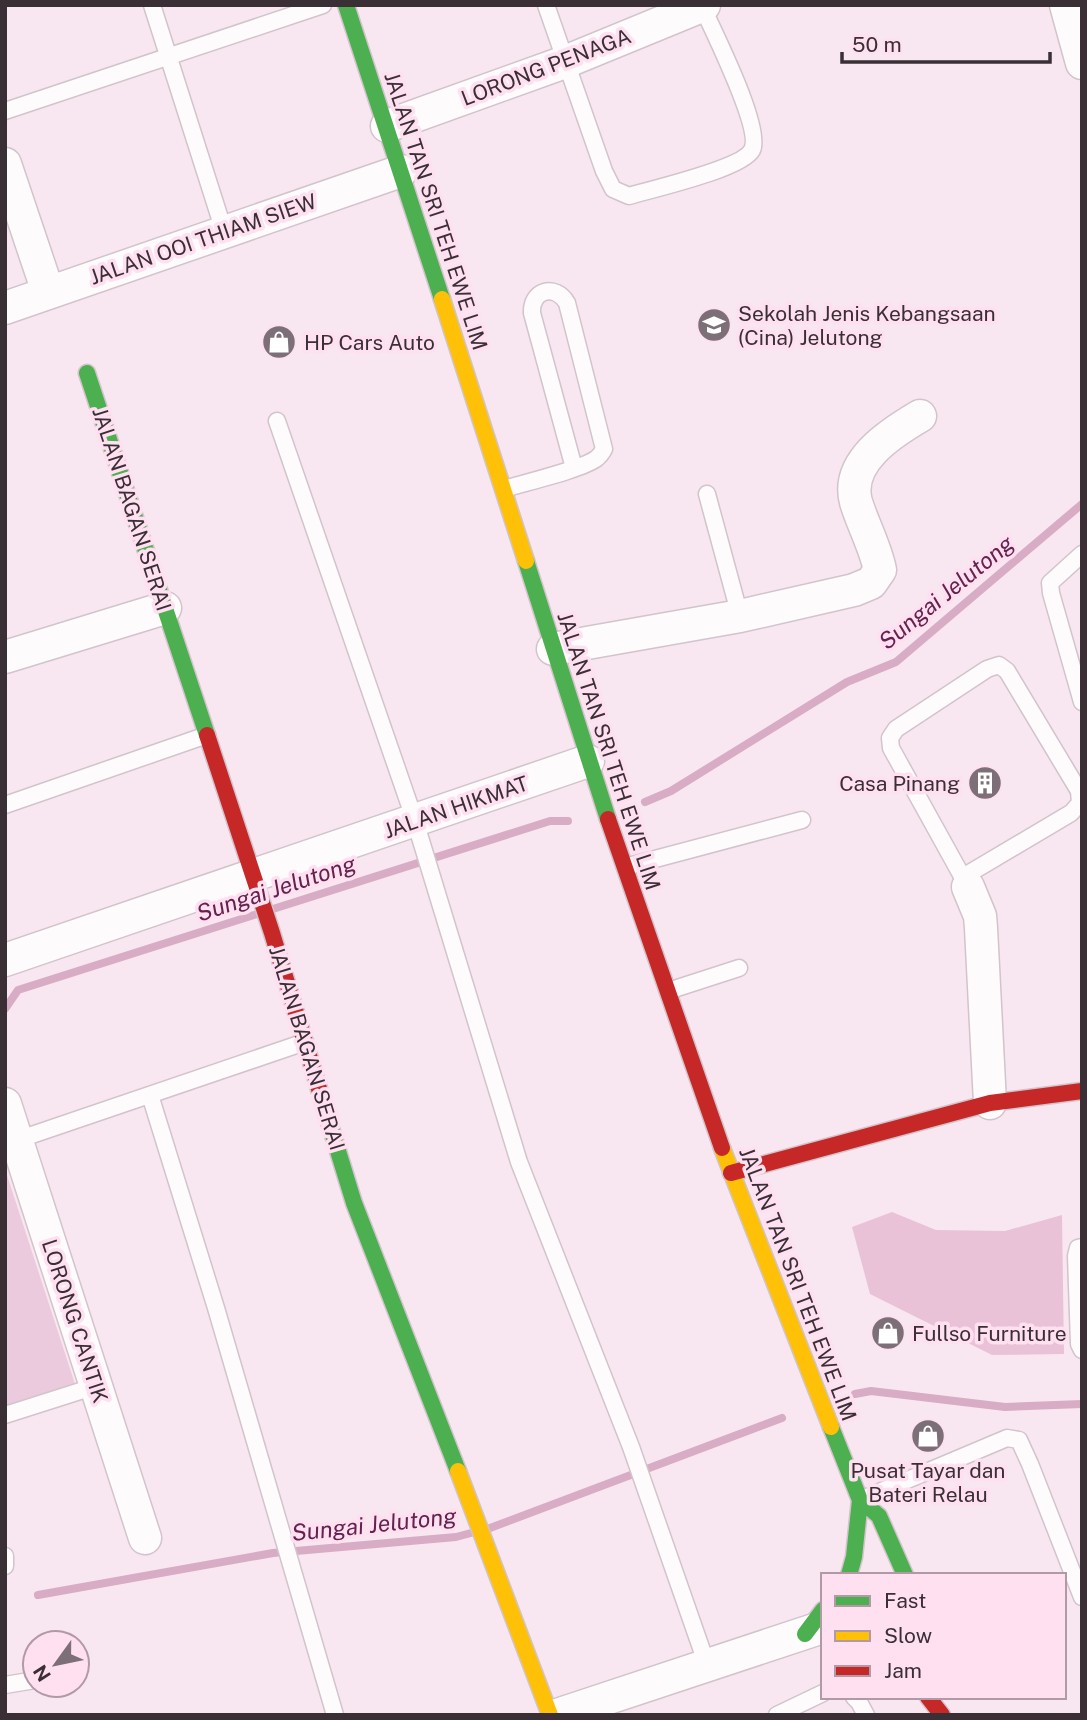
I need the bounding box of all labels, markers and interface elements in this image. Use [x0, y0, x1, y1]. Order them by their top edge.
scale bar [842, 21, 1050, 65]
street label: LORONG PENAGA [458, 23, 634, 111]
text: 50 m [852, 32, 902, 57]
street label: JALAN TAN SRI TEH EWE LIM [379, 69, 493, 353]
street label: JALAN OOI THIAM SIEW [86, 188, 320, 290]
place label: Sekolah Jenis Kebangsaan (Cina) Jelutong [738, 301, 996, 350]
school or university icon: Sekolah Jenis Kebangsaan (Cina) Jelutong [695, 306, 733, 344]
shop icon: HP Cars Auto [260, 323, 298, 361]
place label: HP Cars Auto [304, 330, 435, 355]
street label: JALAN BAGAN SERAI [87, 404, 177, 614]
water label: Sungai Jelutong [873, 529, 1019, 655]
street label: JALAN TAN SRI TEH EWE LIM [552, 609, 666, 893]
building icon: Casa Pinang [966, 764, 1004, 802]
street label: JALAN HIKMAT [380, 771, 532, 843]
place label: Casa Pinang [839, 771, 960, 796]
water label: Sungai Jelutong [193, 849, 359, 926]
street label: JALAN BAGAN SERAI [264, 943, 350, 1153]
street label: JALAN TAN SRI TEH EWE LIM [734, 1144, 862, 1424]
street label: LORONG CANTIK [37, 1236, 113, 1406]
shop icon: Fullso Furniture [869, 1314, 907, 1352]
place label: Fullso Furniture [912, 1321, 1067, 1346]
shop icon: Pusat Tayar dan Bateri Relau [909, 1417, 947, 1455]
place label: Pusat Tayar dan Bateri Relau [851, 1458, 1005, 1507]
water label: Sungai Jelutong [290, 1502, 458, 1546]
legend [821, 1573, 1066, 1699]
text: Fast [884, 1588, 926, 1613]
text: Slow [884, 1623, 932, 1648]
north arrow [21, 1629, 91, 1699]
text: Jam [884, 1658, 922, 1683]
text: N [28, 1661, 55, 1685]

